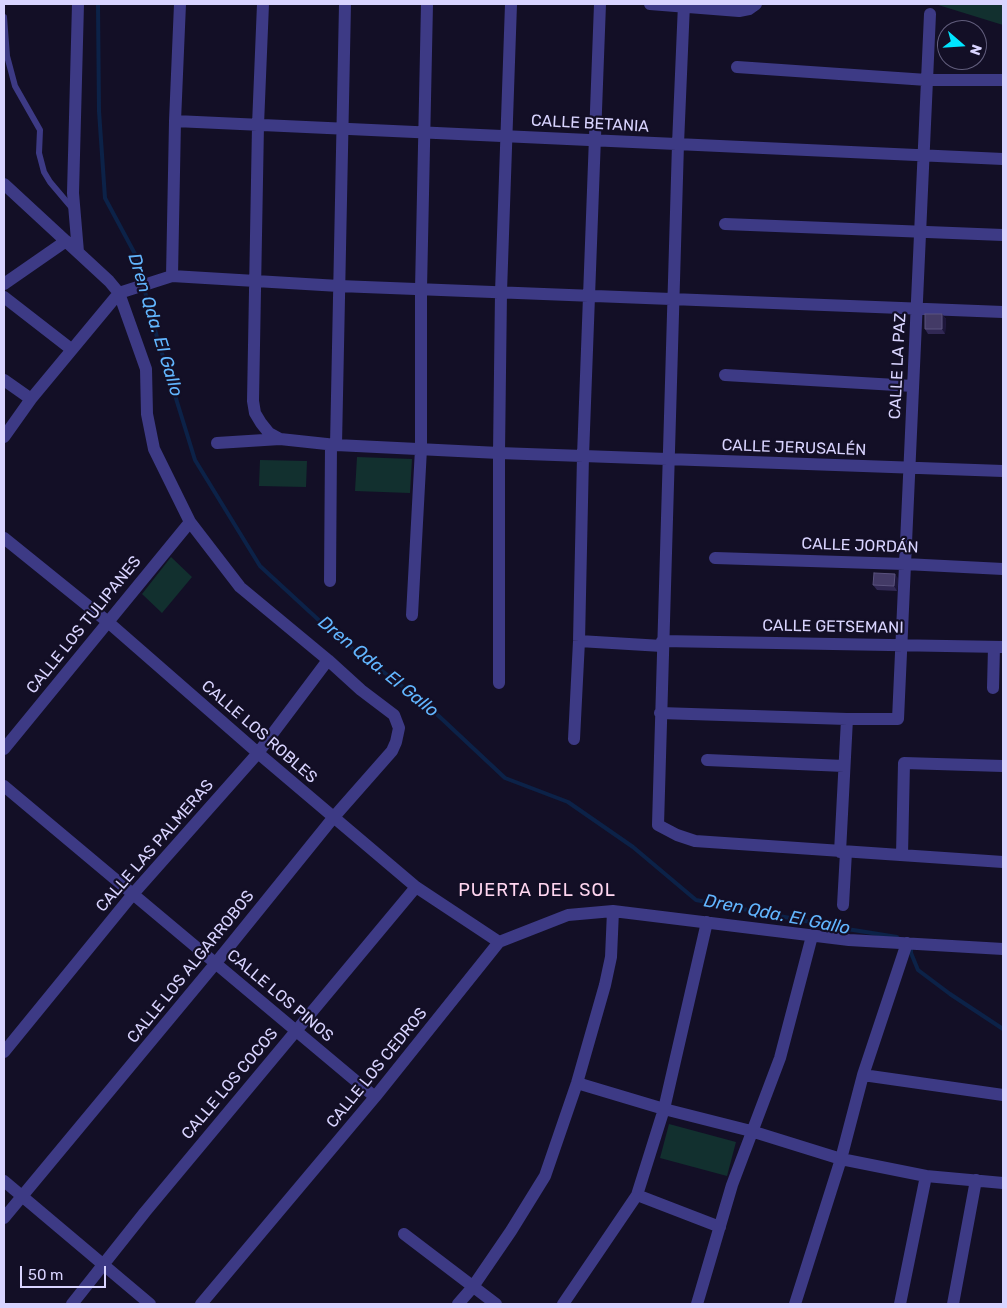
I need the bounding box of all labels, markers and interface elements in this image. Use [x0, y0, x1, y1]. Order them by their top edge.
north arrow [937, 20, 987, 70]
text: N [966, 42, 985, 57]
street label: CALLE BETANIA [530, 111, 650, 137]
water label: Dren Qda. El Gallo [123, 251, 187, 399]
street label: CALLE LA PAZ [886, 312, 910, 420]
street label: CALLE JERUSALÉN [721, 436, 867, 460]
street label: CALLE JORDÁN [801, 534, 919, 558]
street label: CALLE LOS TULIPANES [23, 552, 145, 698]
water label: Dren Qda. El Gallo [313, 612, 443, 722]
street label: CALLE GETSEMANI [762, 616, 904, 638]
street label: CALLE LOS ROBLES [197, 677, 321, 787]
street label: CALLE LAS PALMERAS [92, 776, 218, 916]
district label: PUERTA DEL SOL [456, 880, 618, 902]
street label: CALLE LOS ALGARROBOS [124, 887, 258, 1047]
water label: Dren Qda. El Gallo [702, 890, 852, 940]
street label: CALLE LOS PINOS [223, 946, 337, 1046]
street label: CALLE LOS CEDROS [323, 1004, 431, 1132]
street label: CALLE LOS COCOS [178, 1024, 282, 1144]
scale bar [22, 1256, 109, 1288]
text: 50 m [28, 1266, 63, 1284]

